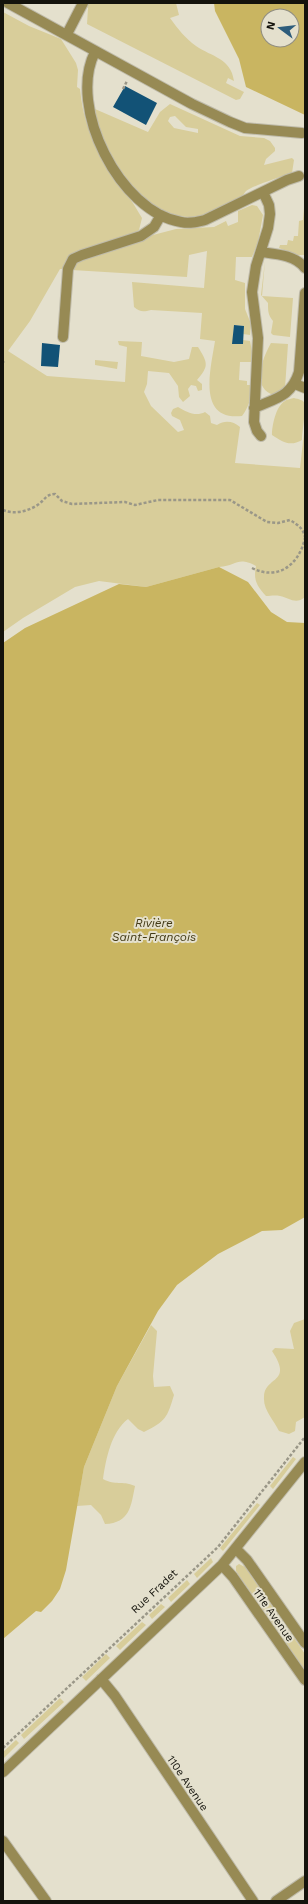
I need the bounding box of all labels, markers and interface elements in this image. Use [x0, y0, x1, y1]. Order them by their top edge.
north arrow [260, 8, 300, 48]
text: N [263, 20, 278, 31]
water label: Rivière Saint-François [112, 916, 196, 944]
street label: Rue Fradet [128, 1566, 180, 1616]
street label: 111e Avenue [251, 1586, 297, 1644]
street label: 110e Avenue [164, 1753, 211, 1813]

